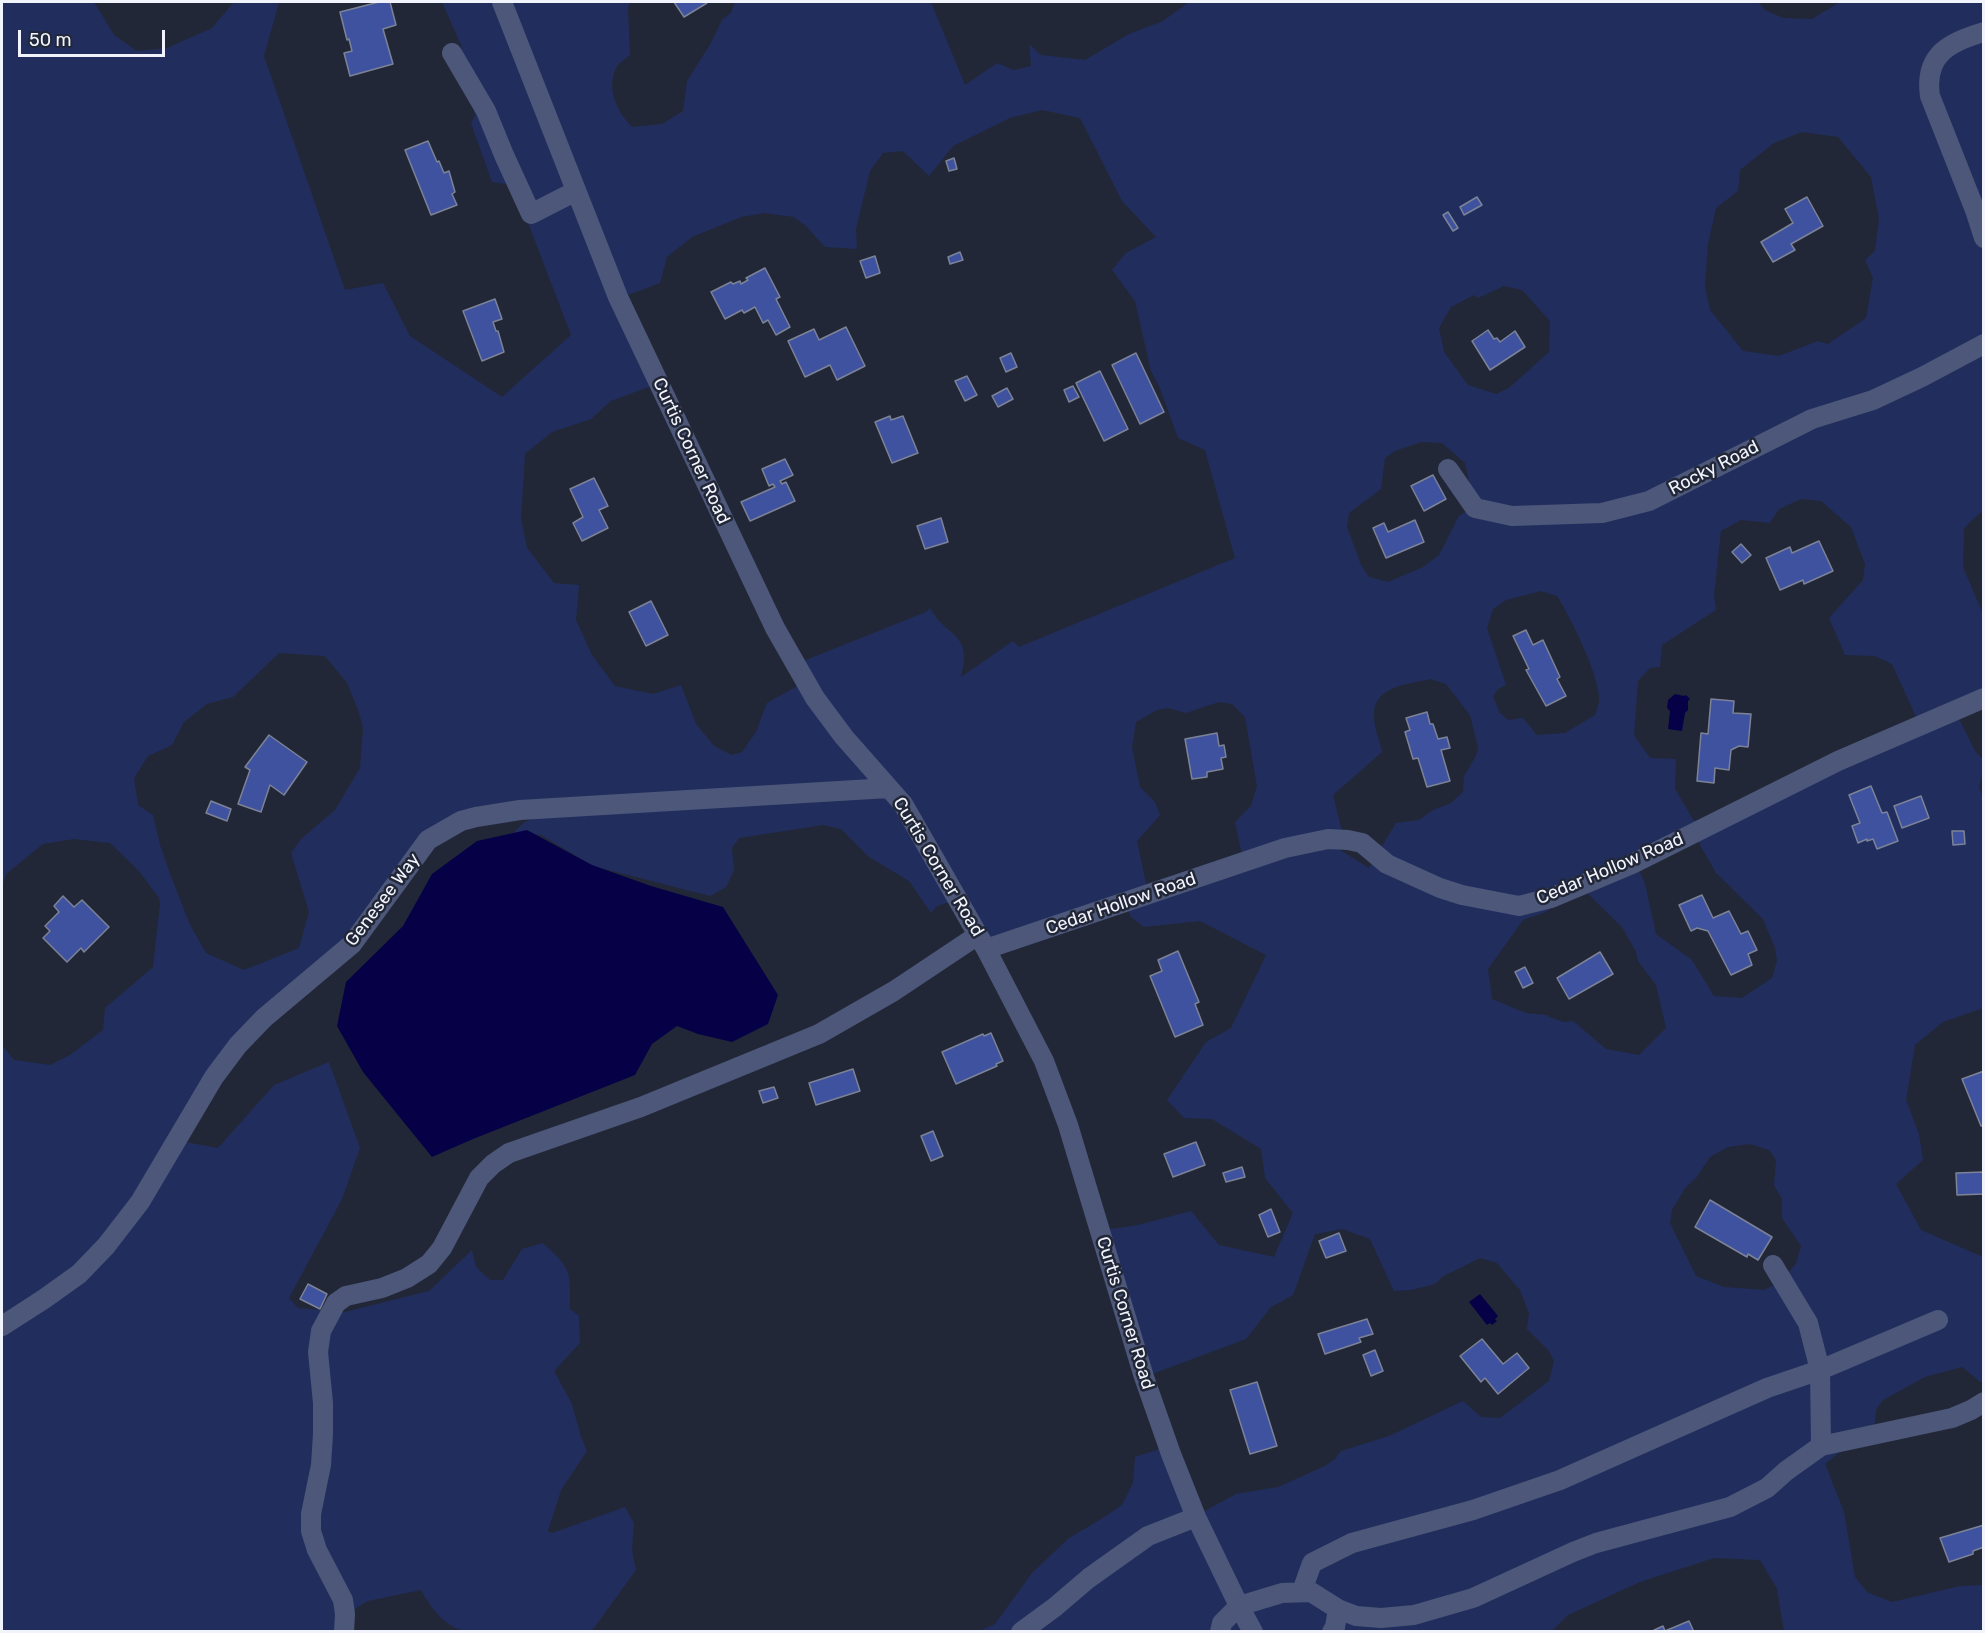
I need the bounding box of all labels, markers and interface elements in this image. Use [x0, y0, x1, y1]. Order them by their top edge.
scale bar [21, 18, 168, 56]
text: 50 m [29, 29, 72, 51]
street label: Curtis Corner Road [648, 375, 734, 527]
street label: Rocky Road [1665, 436, 1763, 500]
street label: Curtis Corner Road [888, 793, 988, 941]
street label: Cedar Hollow Road [1533, 828, 1687, 910]
street label: Genesee Way [341, 849, 425, 951]
street label: Cedar Hollow Road [1043, 868, 1199, 940]
street label: Curtis Corner Road [1091, 1234, 1159, 1392]

